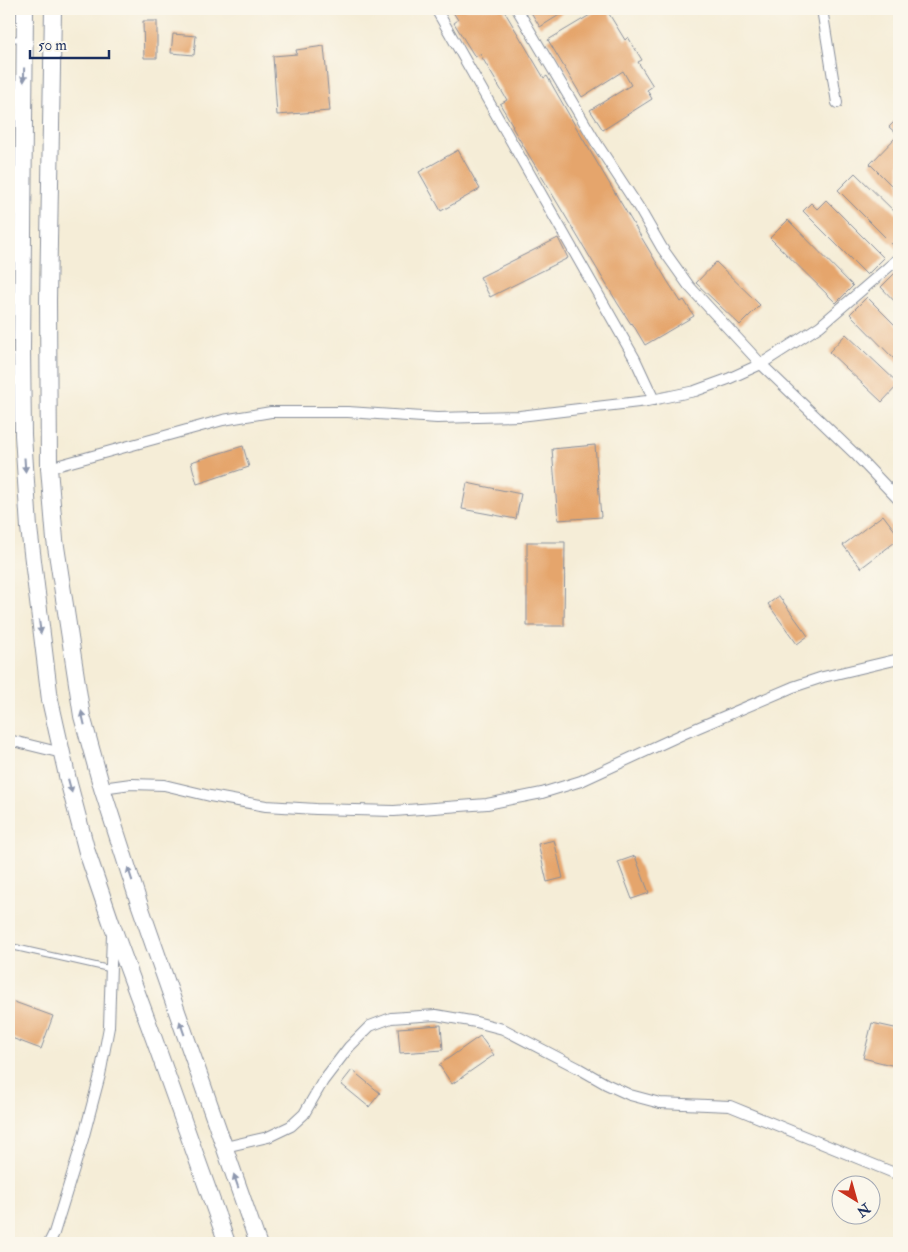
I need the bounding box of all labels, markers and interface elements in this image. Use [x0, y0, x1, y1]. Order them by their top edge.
scale bar [30, 28, 109, 60]
text: 50 m [38, 36, 67, 55]
one-way arrow [20, 67, 28, 83]
one-way arrow [21, 457, 29, 473]
one-way arrow [37, 619, 45, 635]
one-way arrow [79, 711, 87, 726]
one-way arrow [66, 779, 74, 794]
one-way arrow [125, 866, 133, 881]
one-way arrow [178, 1020, 185, 1035]
one-way arrow [232, 1173, 239, 1188]
north arrow [830, 1174, 880, 1224]
text: N [853, 1199, 874, 1221]

